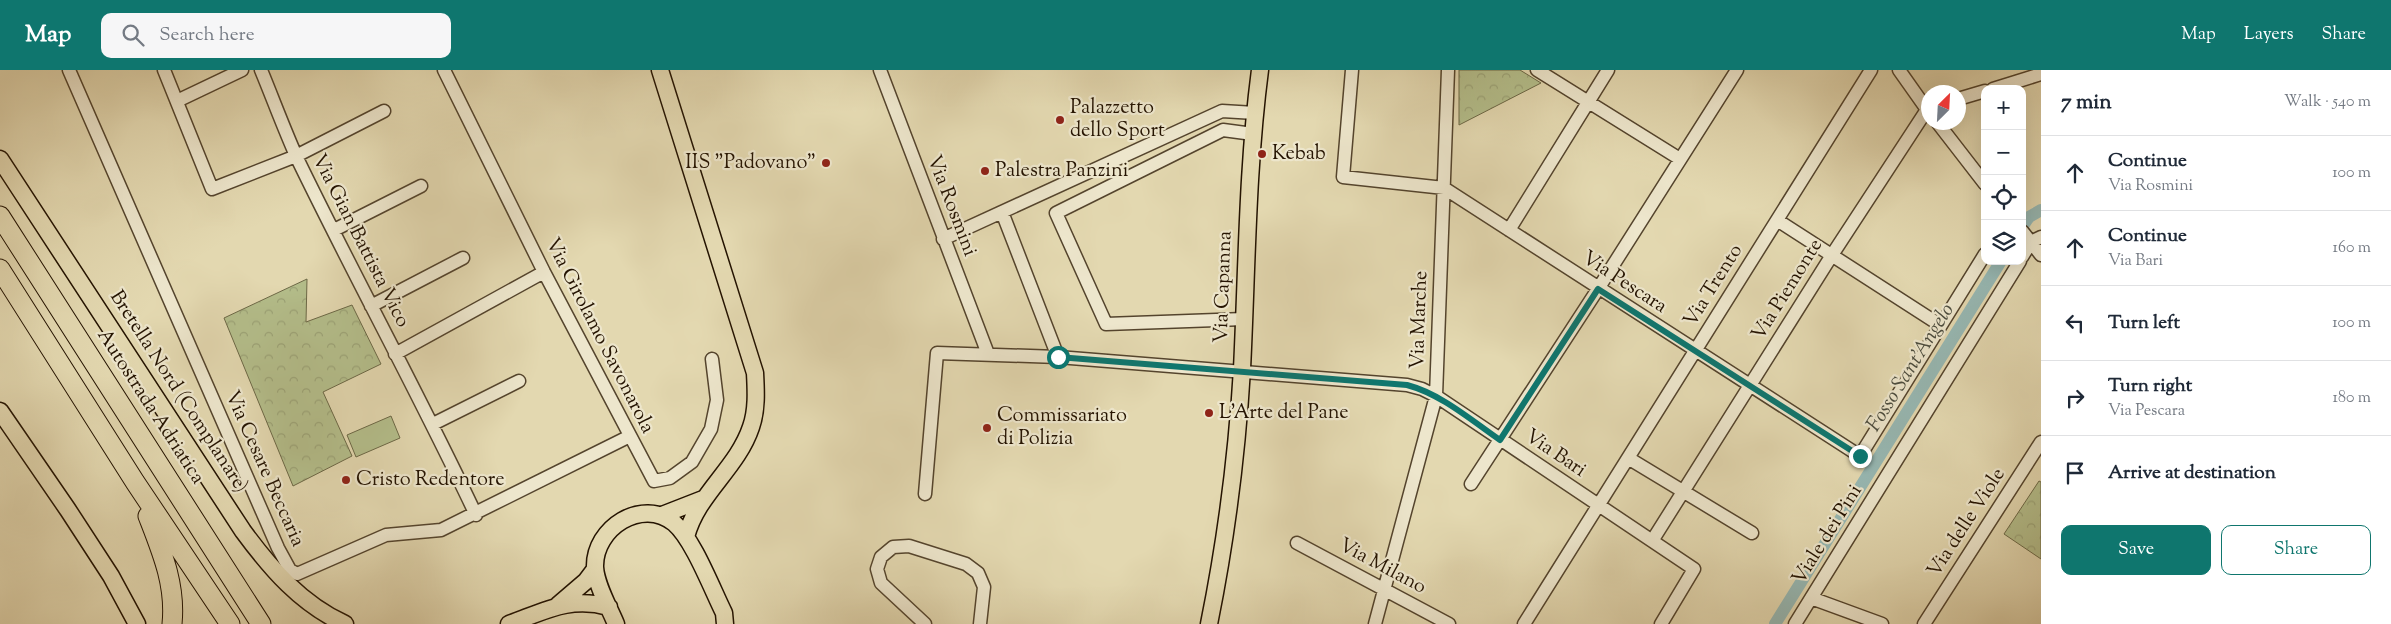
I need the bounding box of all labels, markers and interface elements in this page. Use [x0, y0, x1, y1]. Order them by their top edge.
search box [101, 13, 451, 58]
text: Map [25, 18, 71, 52]
icon: search [119, 21, 147, 49]
text: Search here [159, 22, 255, 49]
text: Map [2181, 22, 2216, 48]
text: Layers [2244, 22, 2294, 48]
text: Share [2322, 22, 2366, 48]
north arrow [1921, 85, 1966, 130]
map controls [1981, 85, 2026, 265]
button: + [1981, 85, 2026, 130]
text: 7 min [2061, 88, 2112, 118]
text: Walk · 540 m [2284, 91, 2371, 114]
place label: Palazzetto dello Sport [1070, 94, 1165, 146]
marker: Palazzetto dello Sport [1054, 114, 1066, 126]
button: − [1981, 130, 2026, 175]
place label: Kebab [1272, 140, 1326, 169]
marker: Kebab [1256, 148, 1268, 160]
text: Continue [2108, 148, 2187, 175]
street label: Via Gian Battista Vico [304, 149, 416, 333]
place label: IIS "Padovano" [685, 149, 816, 178]
street label: Via Rosmini [918, 151, 984, 261]
marker: IIS "Padovano" [820, 157, 832, 169]
place label: Palestra Panzini [995, 157, 1129, 186]
icon: ahead [2061, 159, 2089, 187]
text: 100 m [2332, 162, 2371, 185]
marker: Palestra Panzini [979, 165, 991, 177]
button: locate [1981, 175, 2026, 220]
text: Via Rosmini [2108, 175, 2193, 198]
button: layers [1981, 220, 2026, 265]
text: Continue [2108, 223, 2187, 250]
street label: Via Capanna [1208, 230, 1240, 344]
street label: Via Girolamo Savonarola [537, 233, 661, 439]
street label: Via Piemonte [1745, 234, 1831, 346]
icon: ahead [2061, 234, 2089, 262]
text: 160 m [2333, 237, 2371, 260]
street label: Via Trento [1677, 239, 1751, 333]
street label: Via Pescara [1576, 245, 1672, 321]
text: Via Bari [2108, 250, 2163, 273]
street label: Via Marche [1404, 270, 1436, 370]
street label: Bretella Nord (Complanare) [102, 285, 254, 499]
water label: Fosso Sant'Angelo [1859, 298, 1963, 438]
icon: left [2061, 309, 2089, 337]
text: Turn left [2108, 310, 2180, 337]
text: 100 m [2332, 312, 2371, 335]
street label: Autostrada Adriatica [89, 324, 211, 490]
route start [1047, 346, 1070, 369]
text: Turn right [2108, 373, 2192, 400]
icon: right [2061, 384, 2089, 412]
street label: Via Cesare Beccaria [217, 386, 311, 552]
text: 180 m [2332, 387, 2371, 410]
place label: L'Arte del Pane [1219, 399, 1349, 428]
text: Via Pescara [2108, 400, 2185, 423]
place label: Commissariato di Polizia [997, 402, 1127, 454]
marker: L'Arte del Pane [1203, 407, 1215, 419]
marker: Commissariato di Polizia [981, 422, 993, 434]
street label: Via Bari [1518, 423, 1592, 485]
route end [1849, 445, 1872, 468]
icon: arrive [2061, 459, 2089, 487]
text: Arrive at destination [2108, 460, 2276, 487]
street label: Via delle Viole [1921, 463, 2013, 583]
place label: Cristo Redentore [356, 466, 505, 495]
marker: Cristo Redentore [340, 474, 352, 486]
street label: Viale dei Pini [1786, 479, 1870, 591]
button: Save [2061, 525, 2211, 575]
button: Share [2221, 525, 2371, 575]
street label: Via Milano [1333, 532, 1431, 602]

